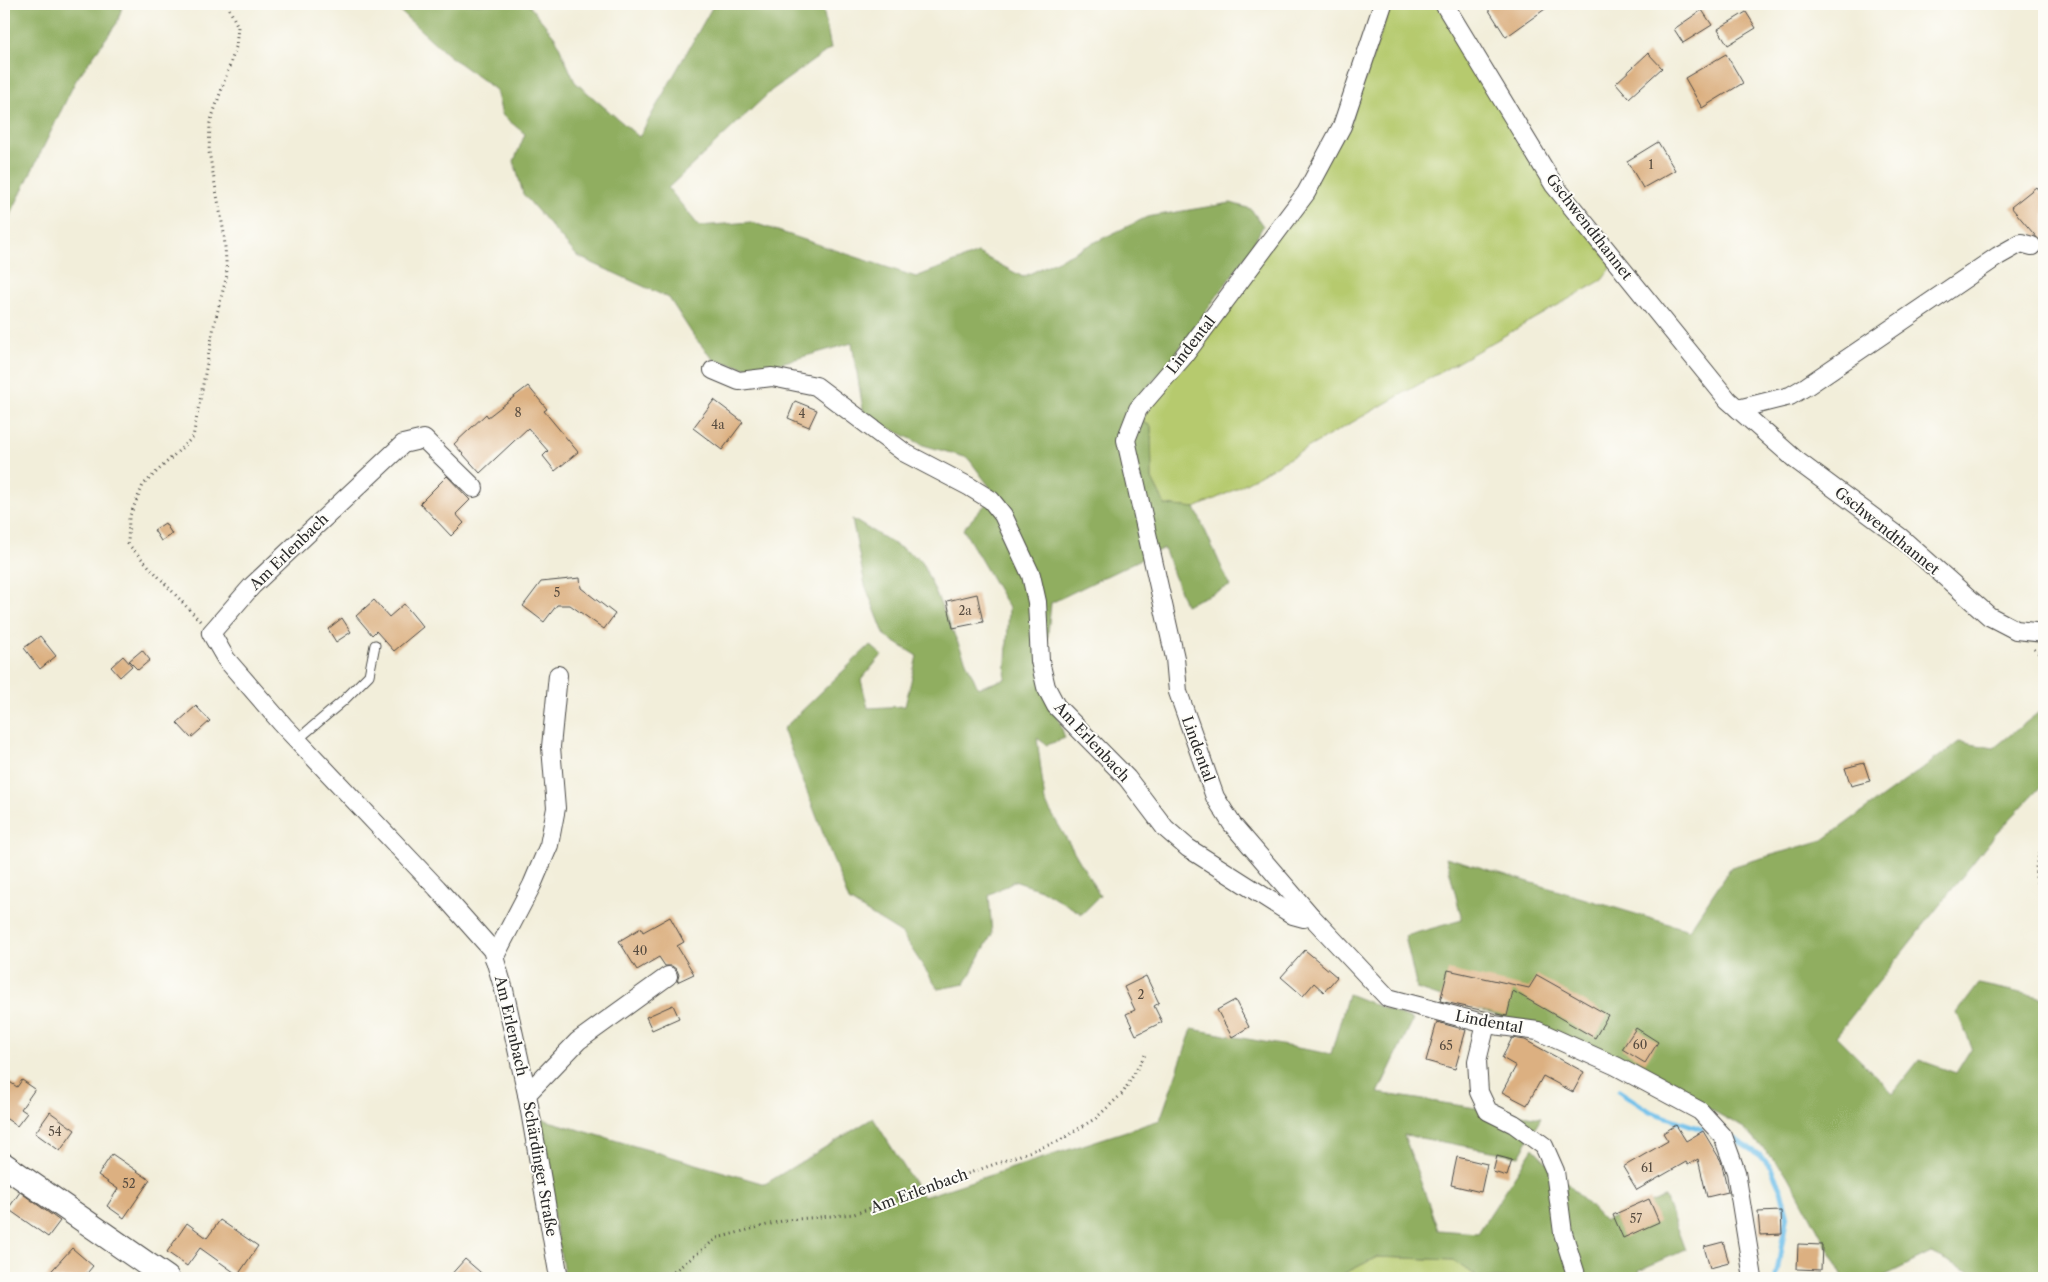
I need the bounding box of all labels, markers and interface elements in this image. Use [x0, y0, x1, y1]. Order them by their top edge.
house number: 1 [1648, 157, 1654, 172]
street label: Gschwendthannet [1542, 170, 1637, 284]
street label: Lindental [1162, 311, 1219, 377]
house number: 8 [514, 405, 522, 420]
house number: 4 [799, 406, 806, 421]
house number: 4a [711, 417, 725, 432]
street label: Gschwendthannet [1831, 482, 1944, 579]
street label: Am Erlenbach [245, 509, 332, 595]
house number: 5 [554, 585, 560, 600]
house number: 2a [958, 603, 972, 618]
street label: Am Erlenbach [1050, 697, 1135, 786]
street label: Lindental [1178, 713, 1219, 785]
house number: 40 [633, 943, 647, 958]
street label: Am Erlenbach [491, 973, 532, 1078]
house number: 2 [1138, 987, 1145, 1002]
street label: Lindental [1454, 1006, 1525, 1037]
house number: 60 [1633, 1037, 1647, 1052]
house number: 65 [1439, 1038, 1453, 1053]
street label: Schärdinger Straße [519, 1100, 562, 1238]
house number: 54 [48, 1124, 62, 1139]
house number: 61 [1641, 1160, 1653, 1175]
street label: Am Erlenbach [867, 1164, 971, 1217]
house number: 52 [122, 1176, 136, 1191]
house number: 57 [1630, 1211, 1642, 1226]

